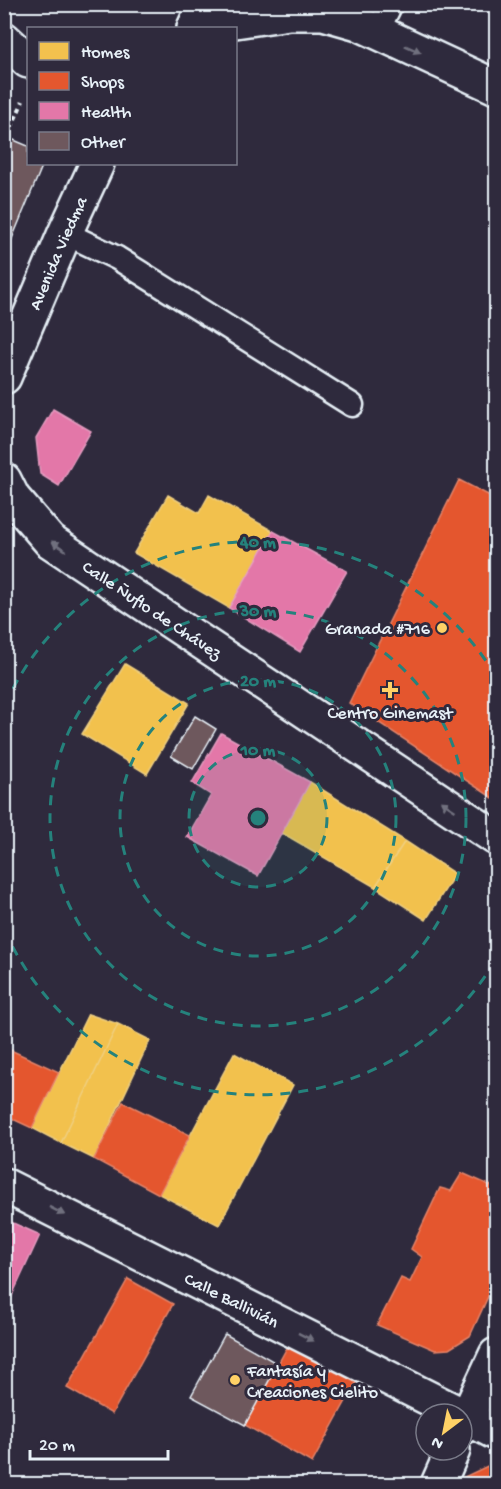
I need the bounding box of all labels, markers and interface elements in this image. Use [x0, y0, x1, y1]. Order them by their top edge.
legend [27, 27, 237, 165]
text: Homes [81, 43, 131, 64]
one-way arrow [405, 44, 422, 53]
text: Shops [81, 73, 125, 94]
text: Health [81, 103, 132, 124]
text: Other [81, 133, 126, 154]
street label: Avenida Viedma [26, 193, 94, 314]
text: 40 m [239, 533, 276, 554]
one-way arrow [51, 540, 67, 552]
street label: Calle Ñuflo de Chávez [77, 557, 226, 666]
text: 30 m [239, 602, 277, 623]
place label: Granada #716 [325, 620, 431, 641]
marker: Granada #716 [435, 621, 449, 635]
text: 20 m [240, 672, 276, 693]
marker: Centro Ginemast [381, 681, 399, 699]
place label: Centro Ginemast [328, 704, 454, 725]
text: 10 m [240, 741, 275, 762]
one-way arrow [440, 801, 456, 812]
centre of rings [248, 808, 268, 828]
one-way arrow [48, 1207, 65, 1216]
street label: Calle Ballivián [180, 1269, 282, 1334]
one-way arrow [297, 1331, 315, 1341]
place label: Fantasía y Creaciones Cielito [246, 1362, 378, 1404]
marker: Fantasía y Creaciones Cielito [228, 1373, 242, 1387]
north arrow [414, 1402, 474, 1462]
scale bar [30, 1423, 168, 1461]
text: N [428, 1431, 447, 1453]
text: 20 m [39, 1436, 75, 1457]

